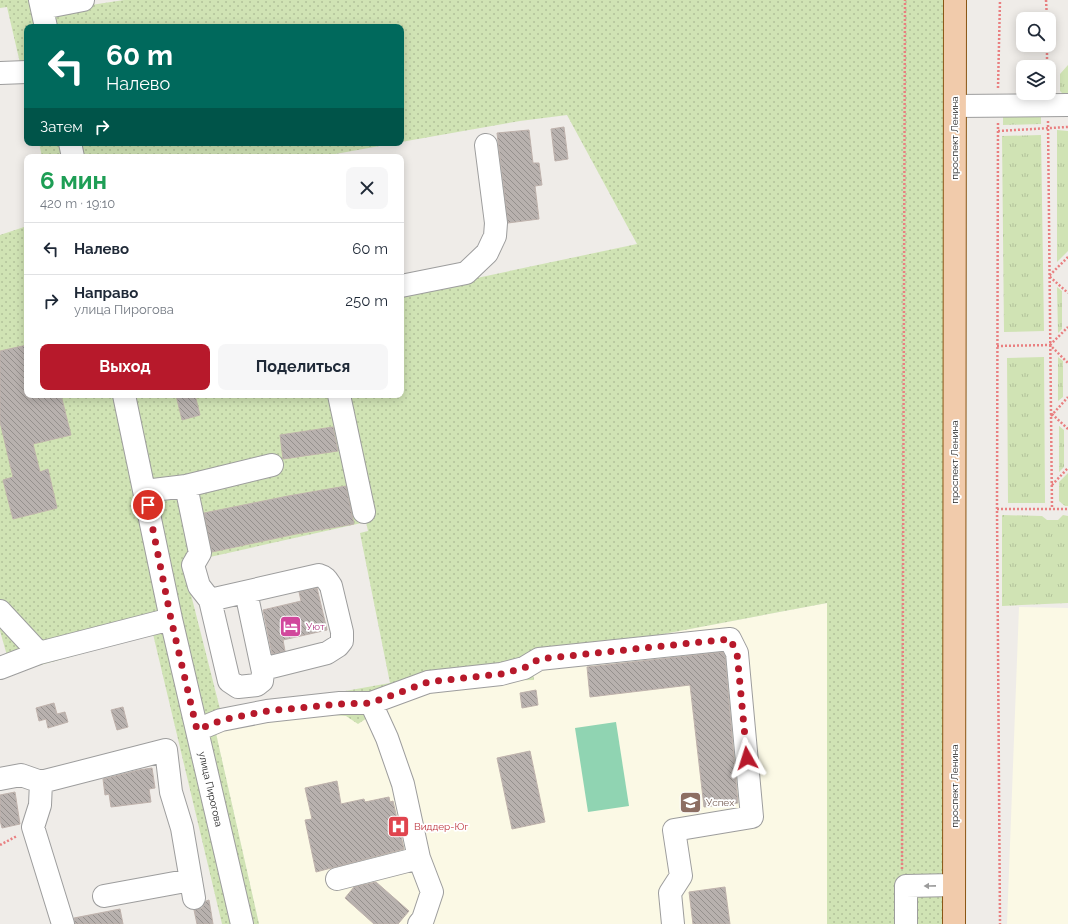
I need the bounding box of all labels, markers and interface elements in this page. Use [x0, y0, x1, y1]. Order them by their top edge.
map controls [1016, 12, 1056, 100]
button: search [1016, 12, 1056, 52]
text: 60 m [106, 39, 173, 72]
icon: left [40, 40, 92, 92]
button: layers [1016, 60, 1056, 100]
text: Налево [106, 73, 170, 94]
street label: проспект Ленина [949, 96, 960, 180]
icon: right [91, 116, 113, 138]
text: Затем [40, 118, 83, 136]
text: 6 мин [40, 166, 107, 195]
button: close [346, 167, 388, 209]
text: 420 m · 19:10 [40, 196, 115, 211]
icon: left [40, 238, 62, 260]
text: Налево [74, 240, 129, 258]
text: 60 m [352, 240, 388, 258]
text: Направо [74, 284, 138, 302]
icon: right [40, 290, 62, 312]
text: 250 m [345, 292, 388, 310]
text: улица Пирогова [74, 302, 174, 317]
button: Выход [40, 344, 210, 390]
button: Поделиться [218, 344, 388, 390]
street label: проспект Ленина [949, 420, 960, 504]
pin [131, 488, 165, 522]
icon: arrive [137, 494, 159, 516]
hotel icon: Уют [278, 613, 304, 639]
place label: Уют [306, 621, 325, 632]
position arrow [726, 737, 768, 779]
street label: проспект Ленина [949, 744, 960, 828]
street label: улица Пирогова [197, 750, 225, 828]
school or university icon: Успех [678, 789, 704, 815]
place label: Успех [706, 797, 734, 808]
hospital icon: Виддер-Юг [385, 813, 411, 839]
place label: Виддер-Юг [414, 821, 468, 832]
one-way arrow [923, 883, 936, 889]

